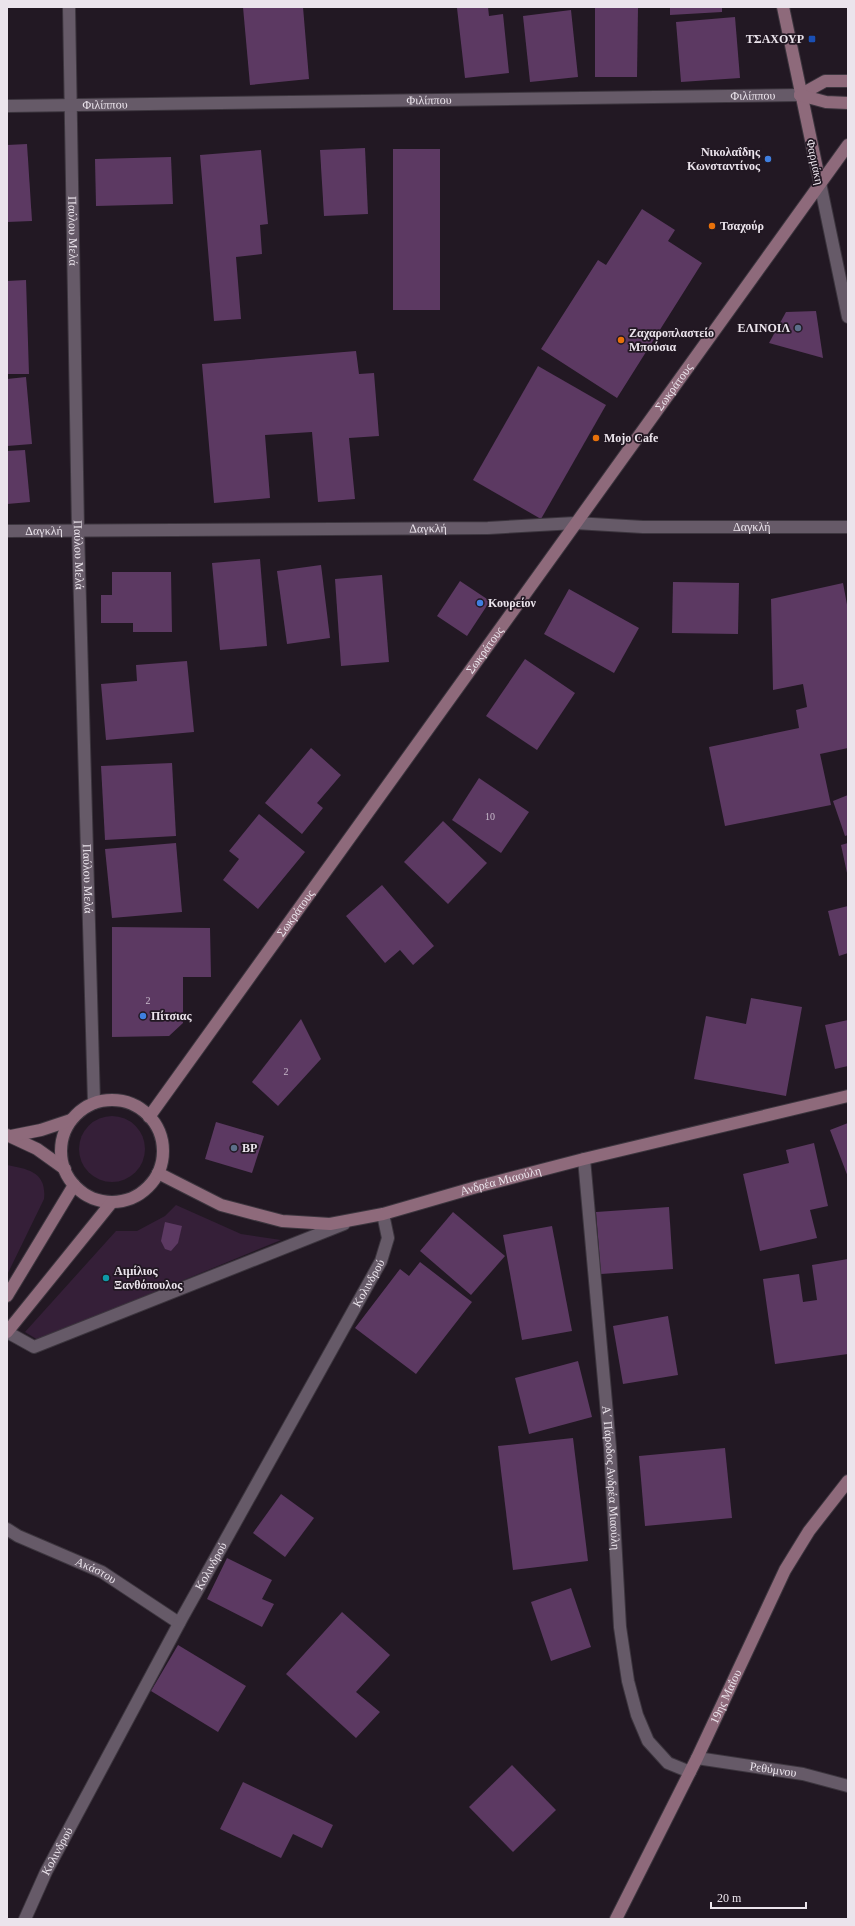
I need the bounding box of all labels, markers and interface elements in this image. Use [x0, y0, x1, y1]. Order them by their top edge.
place label: ΤΣΑΧΟΥΡ [746, 32, 804, 46]
marker: ΤΣΑΧΟΥΡ [807, 34, 817, 44]
street label: Φιλίππου [730, 88, 776, 103]
street label: Φιλίππου [406, 93, 452, 107]
street label: Φιλίππου [82, 97, 128, 112]
street label: Φαρμάκη [803, 138, 827, 186]
place label: Νικολαΐδης Κωνσταντίνος [687, 145, 761, 173]
marker: Νικολαΐδης Κωνσταντίνος [763, 154, 773, 164]
street label: Παύλου Μελά [65, 196, 80, 267]
place label: Τσαχούρ [720, 219, 764, 233]
marker: Τσαχούρ [707, 221, 717, 231]
place label: ΕΛΙΝΟΙΛ [737, 321, 790, 335]
marker: ΕΛΙΝΟΙΛ [793, 323, 803, 333]
place label: Ζαχαροπλαστείο Μπούσια [629, 326, 714, 354]
marker: Ζαχαροπλαστείο Μπούσια [616, 335, 626, 345]
street label: Σωκράτους [652, 361, 696, 413]
place label: Mojo Cafe [604, 431, 659, 445]
marker: Mojo Cafe [591, 433, 601, 443]
street label: Παύλου Μελά [71, 520, 87, 591]
street label: Δαγκλή [733, 520, 770, 534]
street label: Δαγκλή [409, 521, 447, 535]
street label: Δαγκλή [25, 524, 63, 538]
place label: Κουρείον [488, 596, 537, 610]
marker: Κουρείον [475, 598, 485, 608]
street label: Σωκράτους [463, 624, 507, 677]
house number: 10 [485, 811, 495, 822]
street label: Παύλου Μελά [80, 844, 96, 914]
street label: Σωκράτους [274, 887, 317, 940]
house number: 2 [146, 995, 151, 1006]
place label: Πίτσιας [151, 1009, 193, 1023]
marker: Πίτσιας [138, 1011, 148, 1021]
house number: 2 [284, 1066, 289, 1077]
place label: BP [242, 1141, 257, 1155]
marker: BP [229, 1143, 239, 1153]
street label: Ανδρέα Μιαούλη [458, 1163, 543, 1198]
street label: Κολινδρού [350, 1257, 388, 1310]
place label: Αιμίλιος Ξανθόπουλος [114, 1264, 183, 1292]
marker: Αιμίλιος Ξανθόπουλος [101, 1273, 111, 1283]
street label: Α΄ Πάροδος Ανδρέα Μιαούλη [599, 1405, 623, 1550]
street label: Κολινδρού [192, 1540, 230, 1593]
street label: Ακάστου [73, 1554, 119, 1587]
street label: 19ης Μαΐου [707, 1667, 744, 1726]
street label: Ρεθύμνου [749, 1759, 798, 1780]
street label: Κολινδρού [39, 1825, 76, 1878]
scale bar [711, 1884, 806, 1910]
text: 20 m [717, 1891, 742, 1905]

